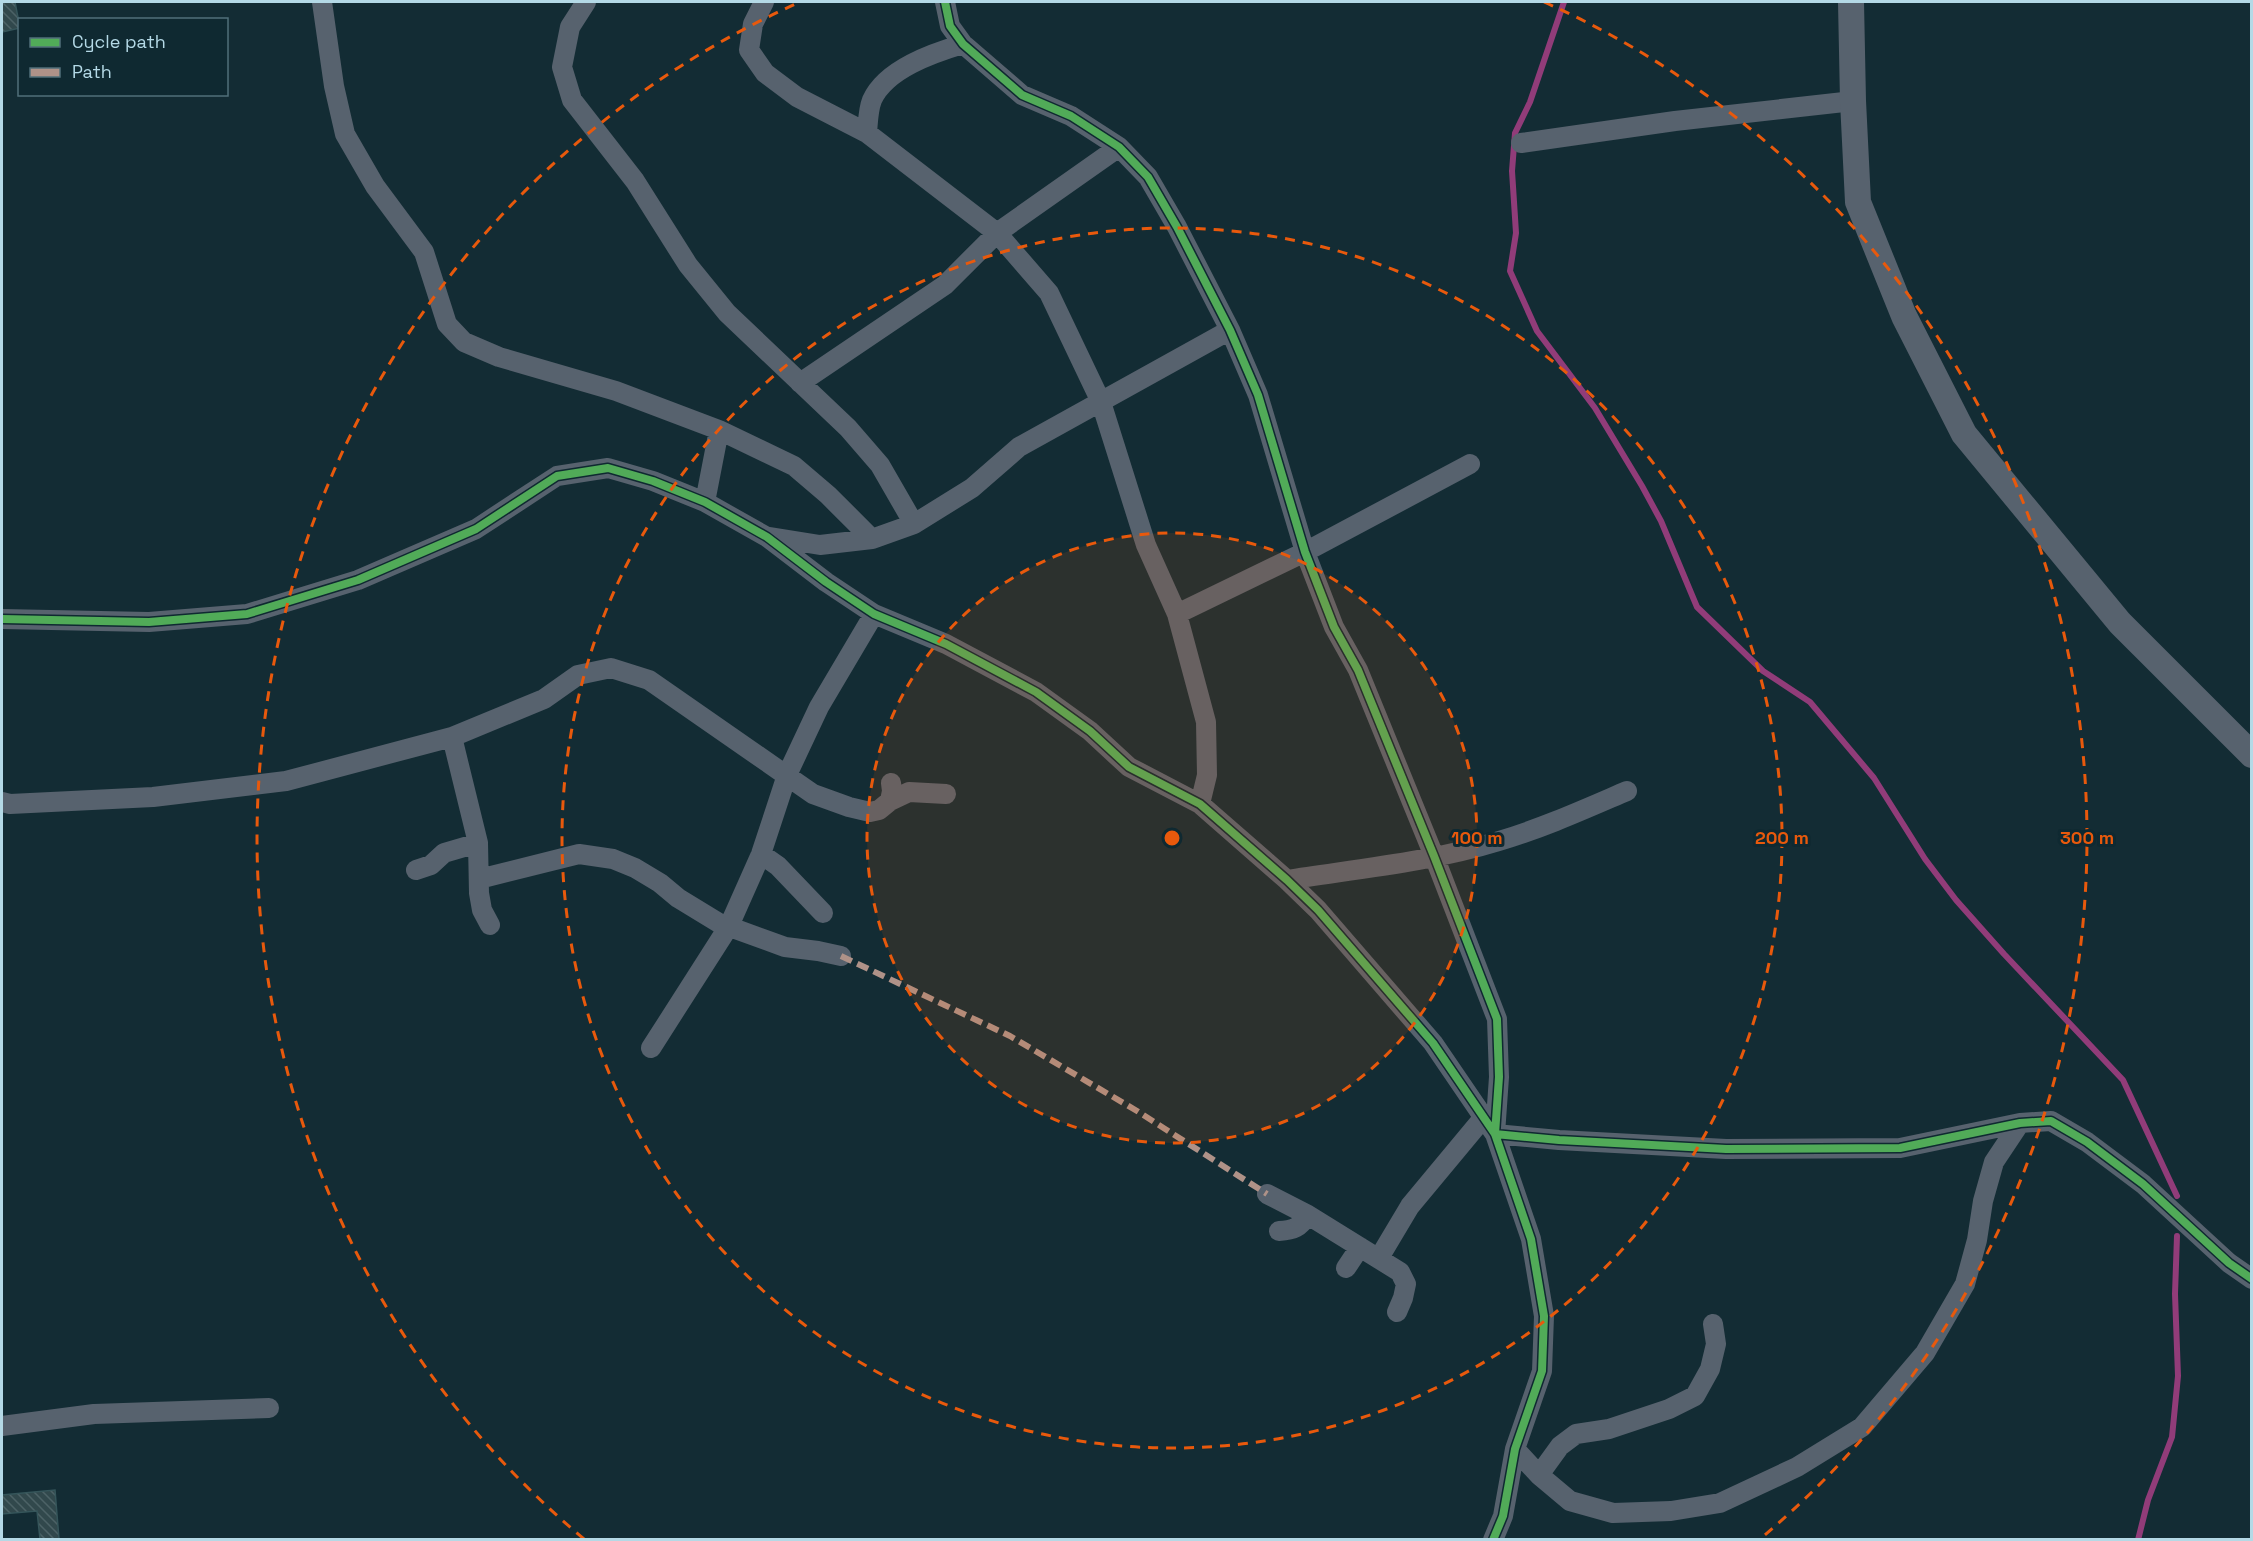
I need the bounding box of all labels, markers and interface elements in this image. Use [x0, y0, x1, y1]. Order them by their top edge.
legend [18, 18, 228, 96]
text: Cycle path [72, 30, 166, 53]
text: Path [72, 60, 112, 83]
text: 100 m [1451, 826, 1503, 849]
text: 200 m [1755, 826, 1809, 849]
text: 300 m [2060, 826, 2114, 849]
centre of rings [1162, 828, 1182, 848]

